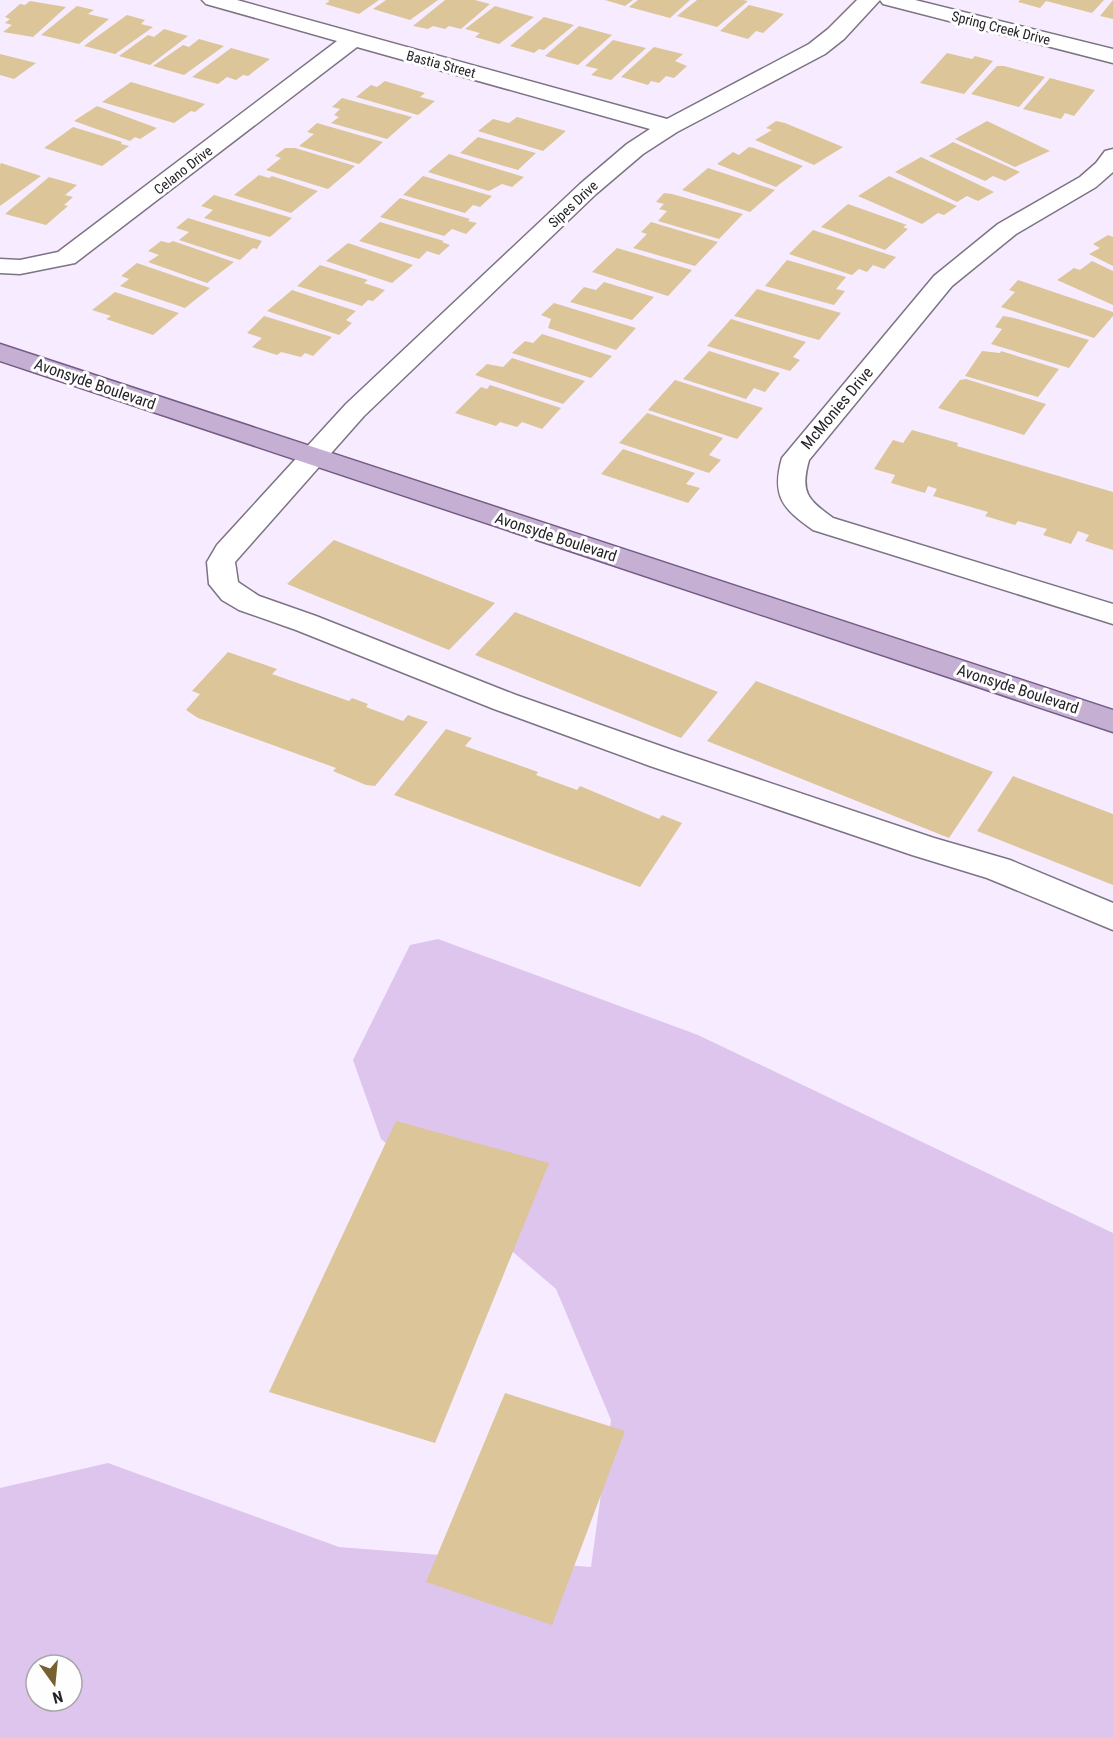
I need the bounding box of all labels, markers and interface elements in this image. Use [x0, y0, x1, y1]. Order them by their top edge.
street label: Spring Creek Drive [950, 8, 1052, 48]
street label: Bastia Street [405, 47, 477, 81]
street label: Celano Drive [151, 142, 216, 198]
street label: Sipes Drive [545, 177, 601, 231]
street label: Avonsyde Boulevard [32, 354, 158, 414]
street label: McMonies Drive [797, 363, 877, 453]
street label: Avonsyde Boulevard [493, 508, 619, 566]
street label: Avonsyde Boulevard [955, 660, 1081, 718]
north arrow [24, 1653, 84, 1713]
text: N [51, 1687, 65, 1707]

